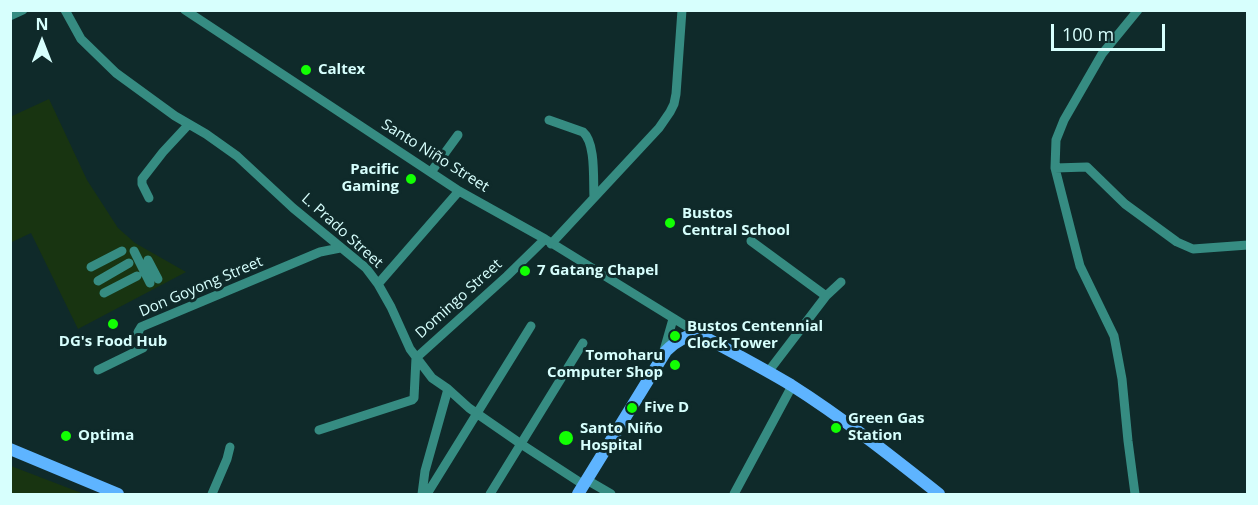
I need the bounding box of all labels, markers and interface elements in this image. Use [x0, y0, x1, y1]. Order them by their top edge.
north arrow [12, 12, 72, 72]
scale bar [1054, 12, 1168, 50]
text: N [35, 13, 49, 35]
text: 100 m [1062, 22, 1114, 46]
place label: Caltex [318, 61, 365, 79]
marker: Caltex [299, 63, 313, 77]
street label: Santo Niño Street [378, 116, 492, 196]
place label: Pacific Gaming [341, 161, 399, 196]
marker: Pacific Gaming [404, 172, 418, 186]
street label: L. Prado Street [298, 190, 386, 272]
place label: Bustos Central School [682, 205, 790, 240]
marker: Bustos Central School [663, 216, 677, 230]
street label: Don Goyong Street [136, 253, 266, 321]
street label: Domingo Street [412, 256, 506, 342]
place label: 7 Gatang Chapel [537, 262, 659, 280]
marker: 7 Gatang Chapel [518, 264, 532, 278]
marker: DG's Food Hub [106, 317, 120, 331]
place label: Bustos Centennial Clock Tower [687, 318, 823, 353]
marker: Bustos Centennial Clock Tower [668, 329, 682, 343]
place label: DG's Food Hub [59, 333, 167, 351]
place label: Tomoharu Computer Shop [547, 347, 663, 382]
marker: Tomoharu Computer Shop [668, 358, 682, 372]
place label: Five D [644, 399, 689, 417]
marker: Five D [625, 401, 639, 415]
place label: Green Gas Station [848, 410, 925, 445]
place label: Santo Niño Hospital [580, 420, 663, 455]
marker: Green Gas Station [829, 421, 843, 435]
place label: Optima [78, 427, 134, 445]
marker: Optima [59, 429, 73, 443]
marker: Santo Niño Hospital [557, 429, 575, 447]

